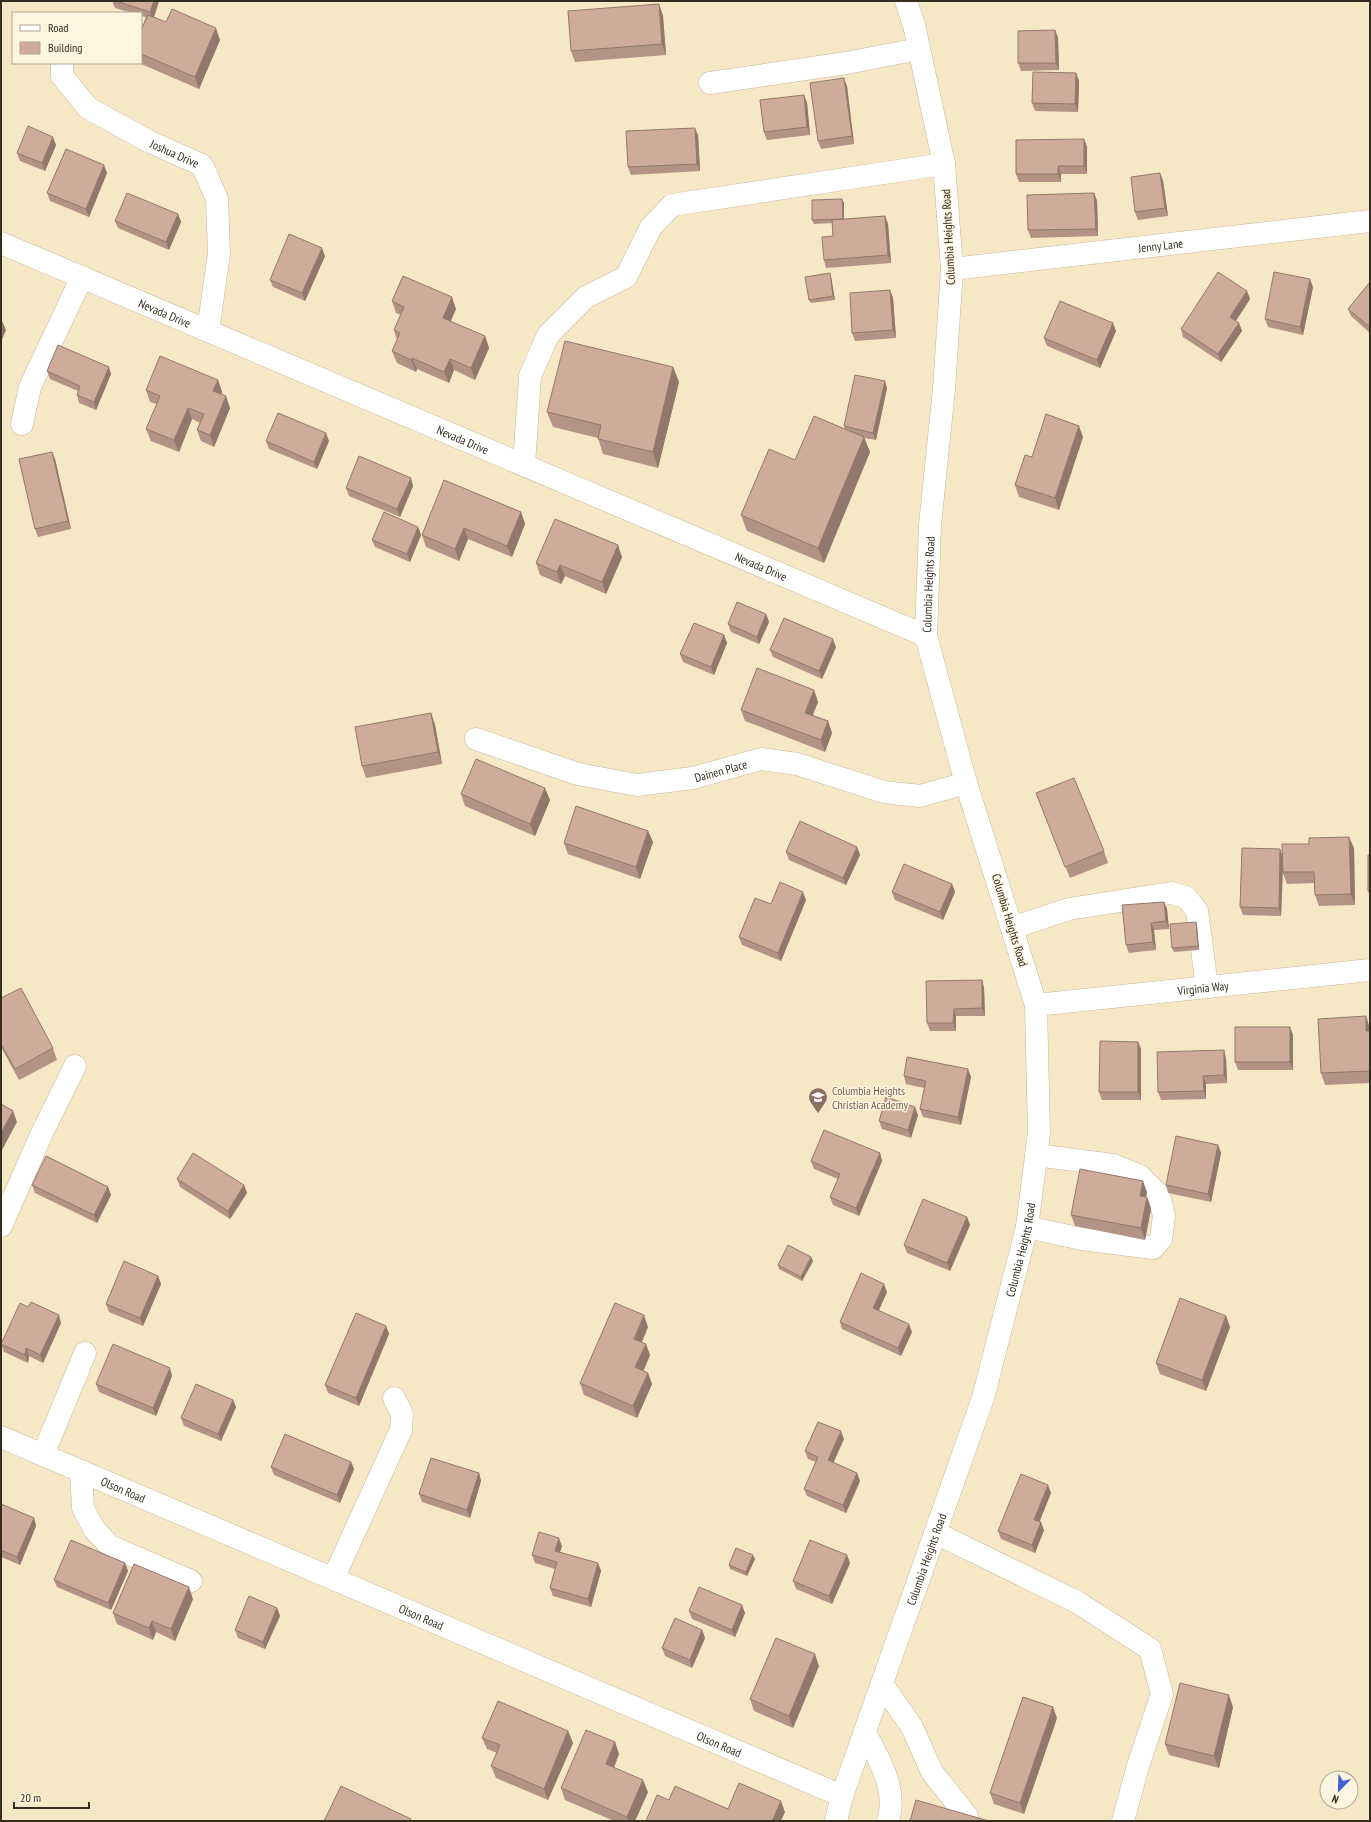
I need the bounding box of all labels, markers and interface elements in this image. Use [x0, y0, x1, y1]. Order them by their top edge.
legend [12, 12, 142, 64]
text: Road [48, 20, 68, 35]
text: Building [48, 40, 83, 55]
street label: Joshua Drive [147, 135, 202, 170]
street label: Columbia Heights Road [938, 189, 958, 285]
street label: Jenny Lane [1136, 235, 1184, 255]
street label: Nevada Drive [137, 295, 193, 330]
street label: Nevada Drive [435, 422, 491, 457]
street label: Columbia Heights Road [919, 536, 937, 633]
street label: Nevada Drive [733, 548, 790, 584]
street label: Dainen Place [693, 756, 749, 785]
street label: Columbia Heights Road [989, 872, 1031, 968]
street label: Virginia Way [1176, 977, 1230, 998]
place label: Columbia Heights Christian Academy [832, 1083, 908, 1112]
school or university icon: Columbia Heights Christian Academy [807, 1086, 829, 1114]
street label: Columbia Heights Road [1002, 1202, 1038, 1298]
street label: Olson Road [99, 1473, 148, 1505]
street label: Columbia Heights Road [903, 1511, 949, 1607]
street label: Olson Road [397, 1600, 446, 1633]
street label: Olson Road [695, 1728, 744, 1760]
north arrow [1319, 1770, 1359, 1810]
scale bar [14, 1784, 89, 1810]
text: 20 m [20, 1790, 41, 1805]
text: N [1330, 1792, 1341, 1807]

